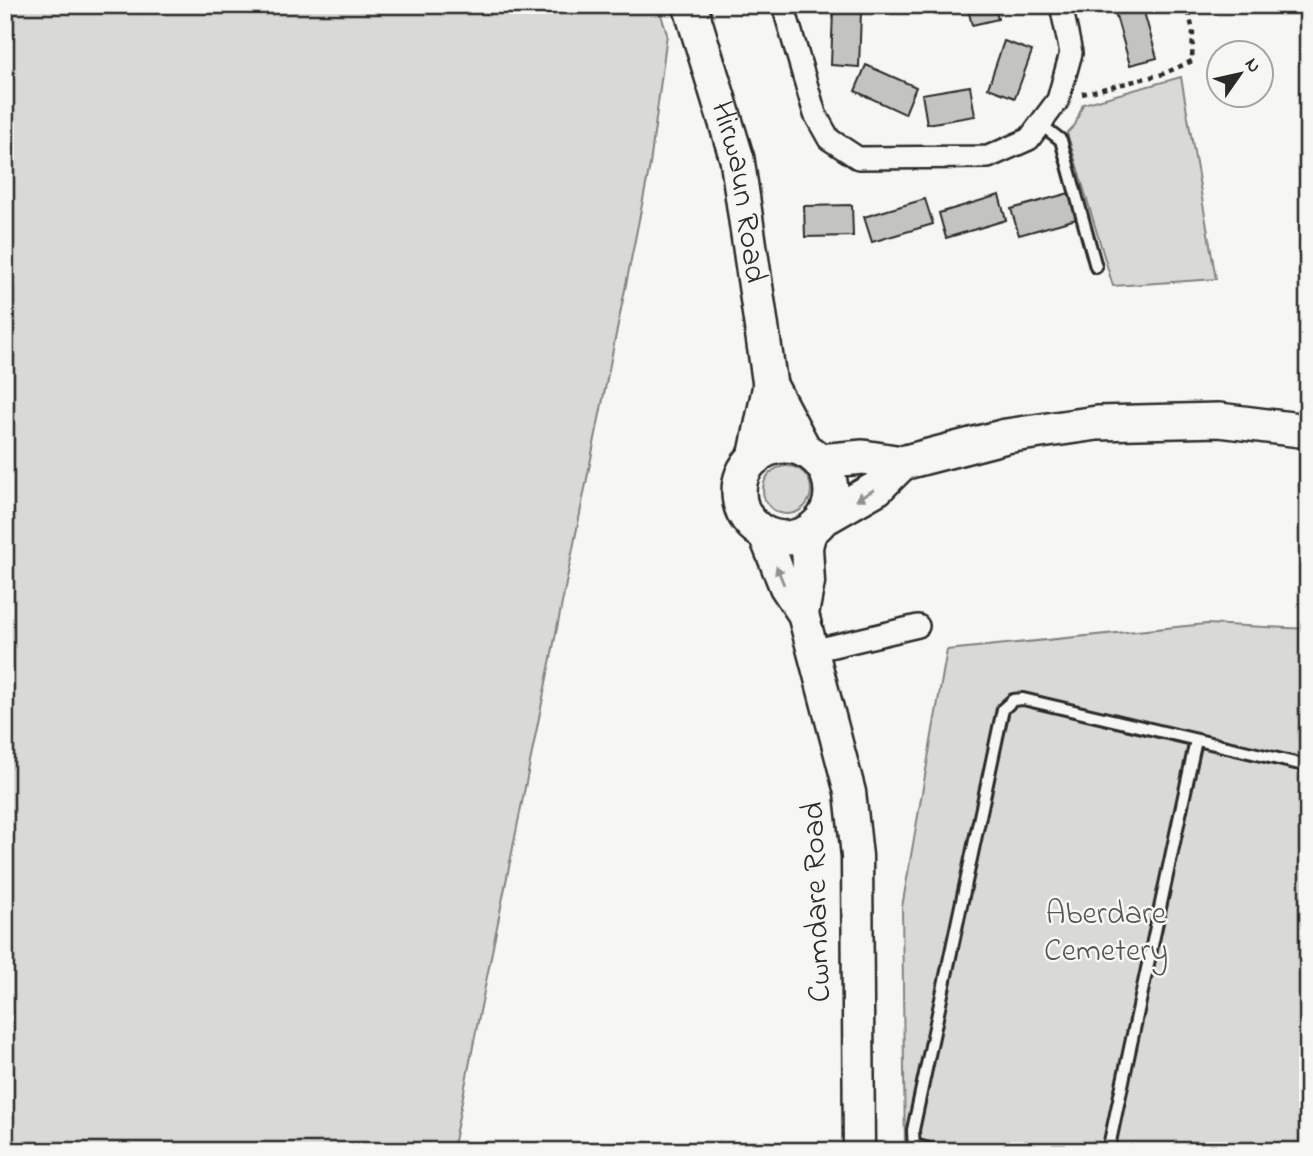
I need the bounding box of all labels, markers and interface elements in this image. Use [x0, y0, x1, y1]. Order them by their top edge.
north arrow [1204, 38, 1274, 108]
text: N [1237, 53, 1267, 79]
street label: Hirwaun Road [697, 96, 778, 286]
one-way arrow [856, 489, 875, 501]
one-way arrow [774, 564, 785, 585]
street label: Cwmdare Road [791, 801, 845, 1003]
park label: Aberdare Cemetery [1044, 892, 1168, 976]

